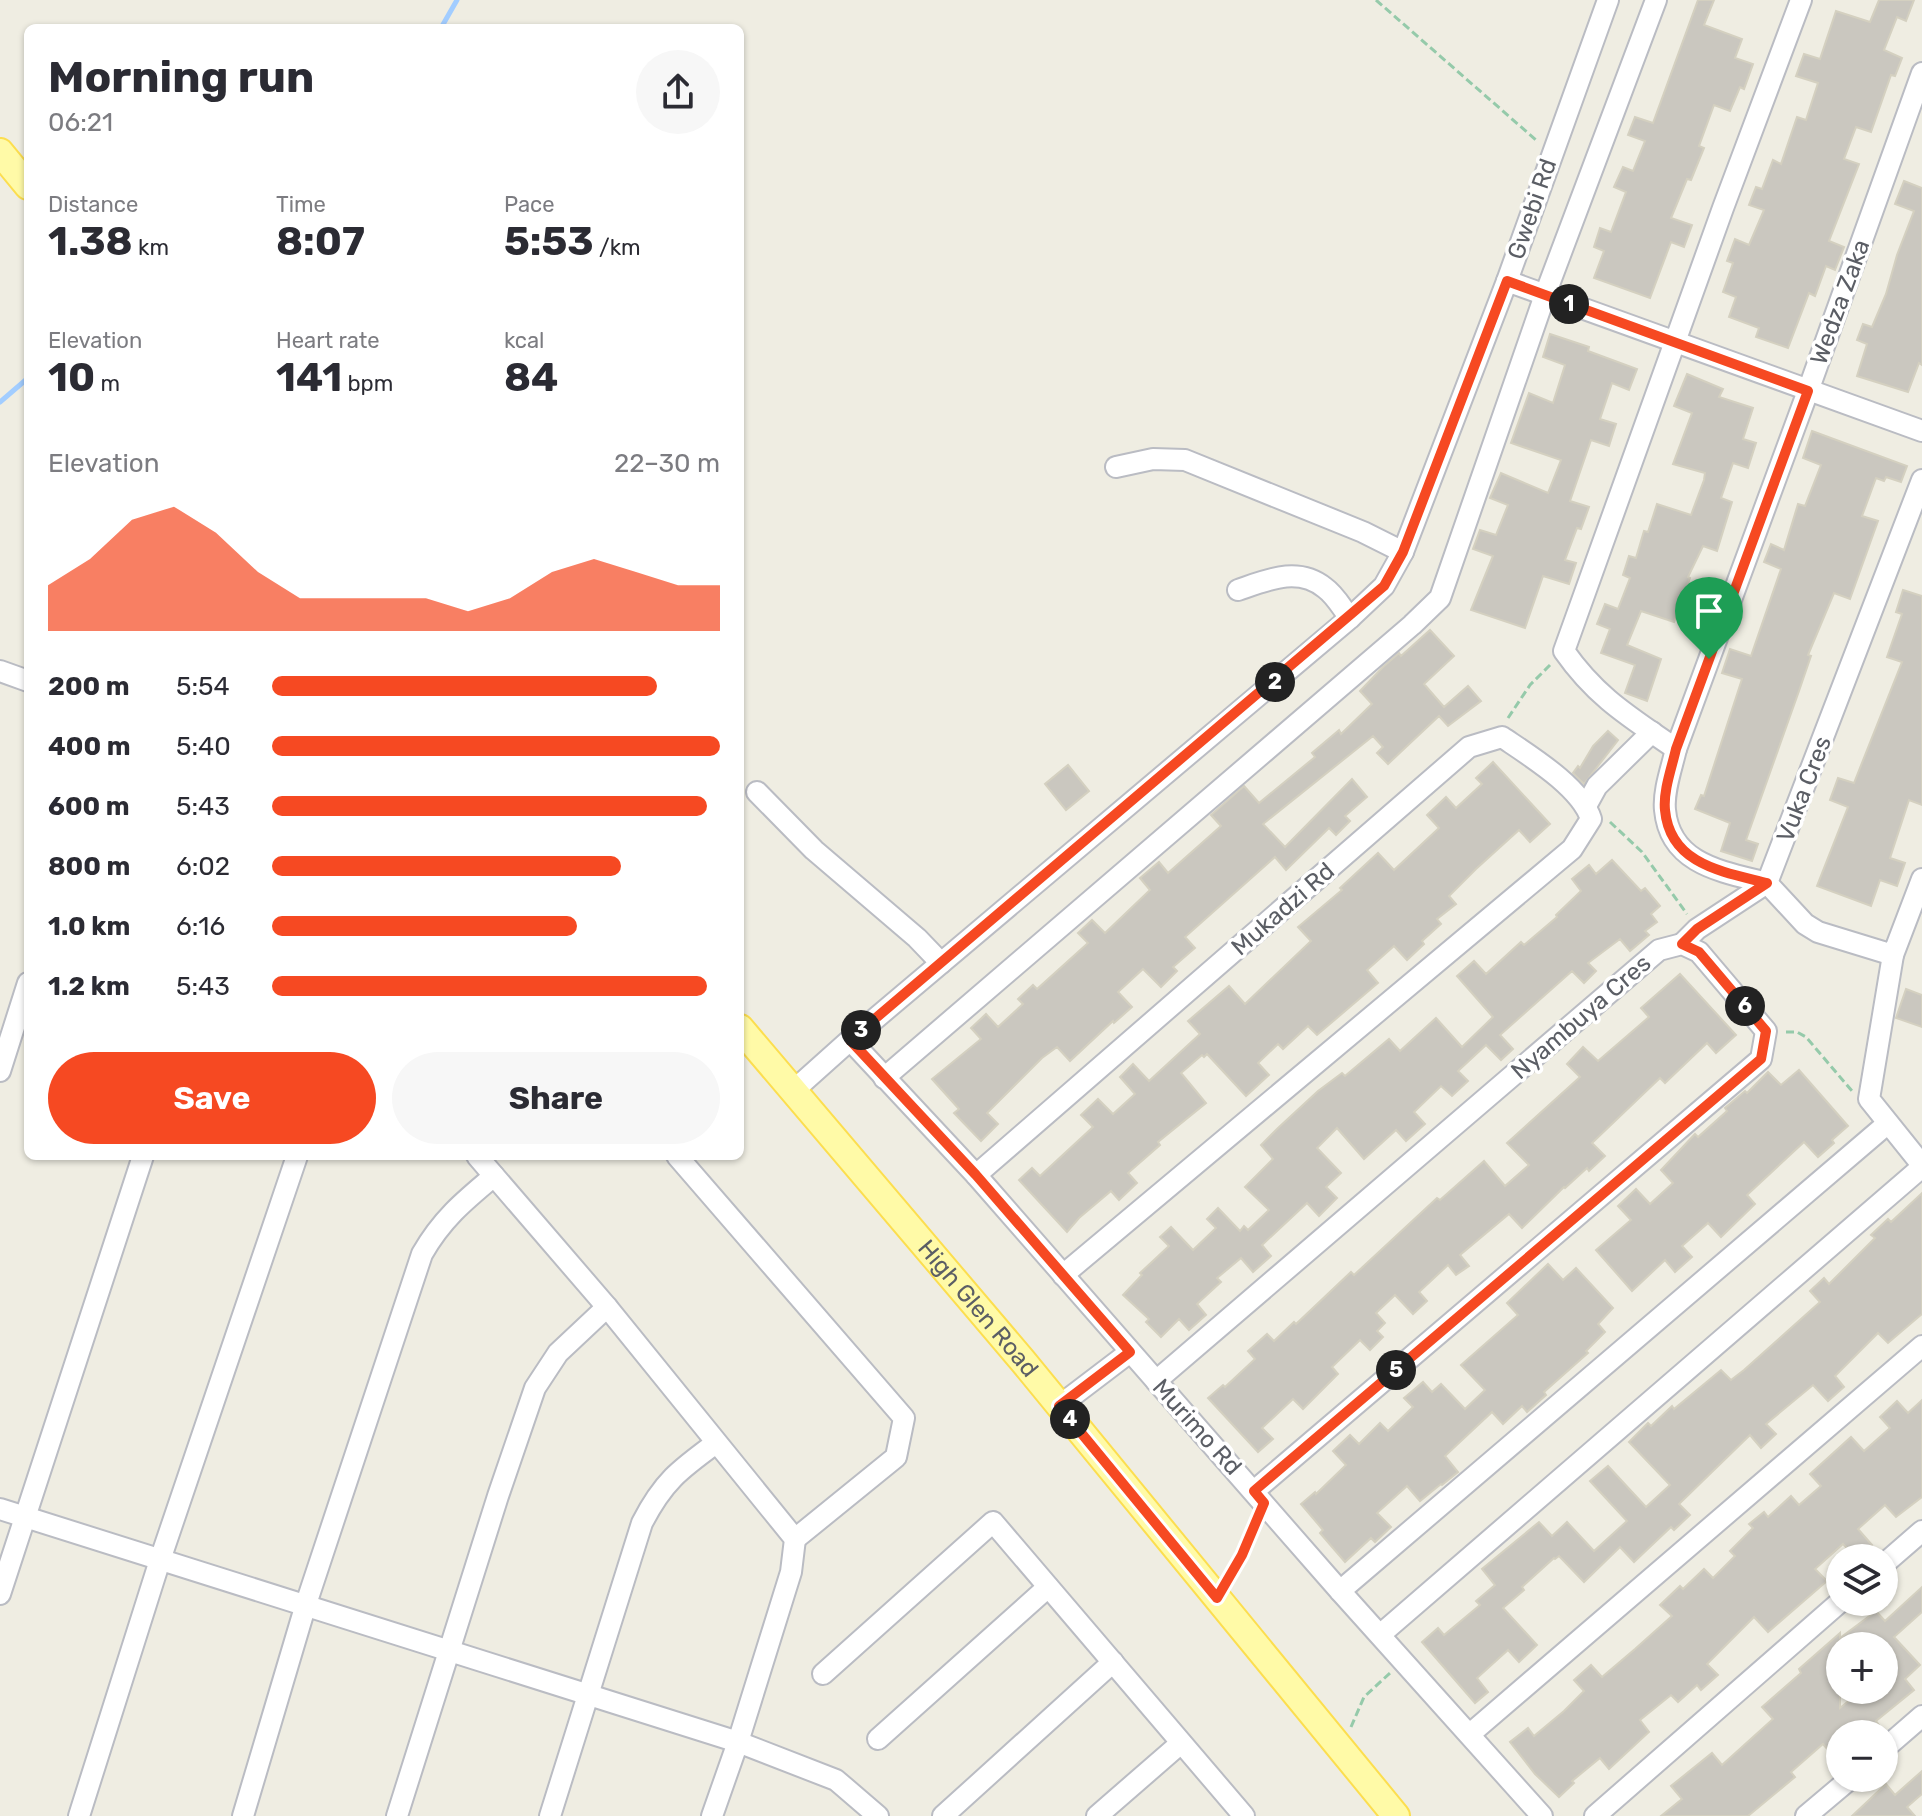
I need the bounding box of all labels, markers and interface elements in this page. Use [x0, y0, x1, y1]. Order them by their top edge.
button: share [636, 50, 720, 134]
text: Morning run [48, 51, 314, 103]
text: 06:21 [48, 107, 113, 138]
street label: Gwebi Rd [1502, 155, 1562, 263]
text: Distance [48, 191, 138, 218]
text: Time [276, 191, 326, 218]
text: Pace [504, 191, 555, 218]
text: 1.38 [48, 218, 133, 265]
text: 8:07 [276, 218, 365, 265]
text: 5:53 [504, 218, 594, 265]
text: km [133, 234, 169, 261]
text: /km [594, 234, 641, 261]
street label: Wedza Zaka [1804, 236, 1876, 368]
pin: 1 [1549, 284, 1589, 324]
text: 1 [1564, 290, 1574, 317]
text: Elevation [48, 327, 142, 354]
text: Heart rate [276, 327, 380, 354]
text: kcal [504, 327, 544, 354]
text: 10 [48, 354, 95, 401]
text: 141 [276, 354, 342, 401]
text: 84 [504, 354, 558, 401]
text: m [95, 370, 120, 397]
text: bpm [342, 370, 393, 397]
text: Elevation [48, 448, 159, 479]
text: 22–30 m [614, 448, 720, 479]
pin [1675, 577, 1743, 659]
icon: arrive [1687, 589, 1731, 633]
pin: 2 [1255, 662, 1295, 702]
text: 2 [1268, 668, 1282, 695]
text: 200 m [48, 671, 130, 702]
text: 5:54 [176, 671, 230, 702]
text: 400 m [48, 731, 130, 762]
text: 5:40 [176, 731, 231, 762]
street label: Vuka Cres [1771, 732, 1837, 846]
text: 600 m [48, 791, 130, 822]
text: 5:43 [176, 791, 230, 822]
text: 800 m [48, 851, 130, 882]
text: 6:02 [176, 851, 230, 882]
street label: Mukadzi Rd [1226, 857, 1340, 961]
text: 1.0 km [48, 911, 130, 942]
text: 6:16 [176, 911, 225, 942]
street label: Nyambuya Cres [1506, 949, 1656, 1085]
text: 1.2 km [48, 971, 130, 1002]
text: 5:43 [176, 971, 230, 1002]
pin: 6 [1725, 986, 1765, 1026]
text: 6 [1738, 992, 1752, 1019]
pin: 3 [841, 1010, 881, 1050]
text: 3 [854, 1016, 868, 1043]
button: Save [48, 1052, 376, 1144]
button: Share [392, 1052, 720, 1144]
street label: High Glen Road [912, 1234, 1044, 1383]
pin: 5 [1376, 1350, 1416, 1390]
text: 5 [1389, 1356, 1403, 1383]
street label: Murimo Rd [1147, 1373, 1247, 1481]
pin: 4 [1050, 1399, 1090, 1439]
text: 4 [1062, 1405, 1078, 1432]
map controls [1826, 1544, 1898, 1792]
button: layers [1826, 1544, 1898, 1616]
button: + [1826, 1632, 1898, 1704]
button: − [1826, 1720, 1898, 1792]

